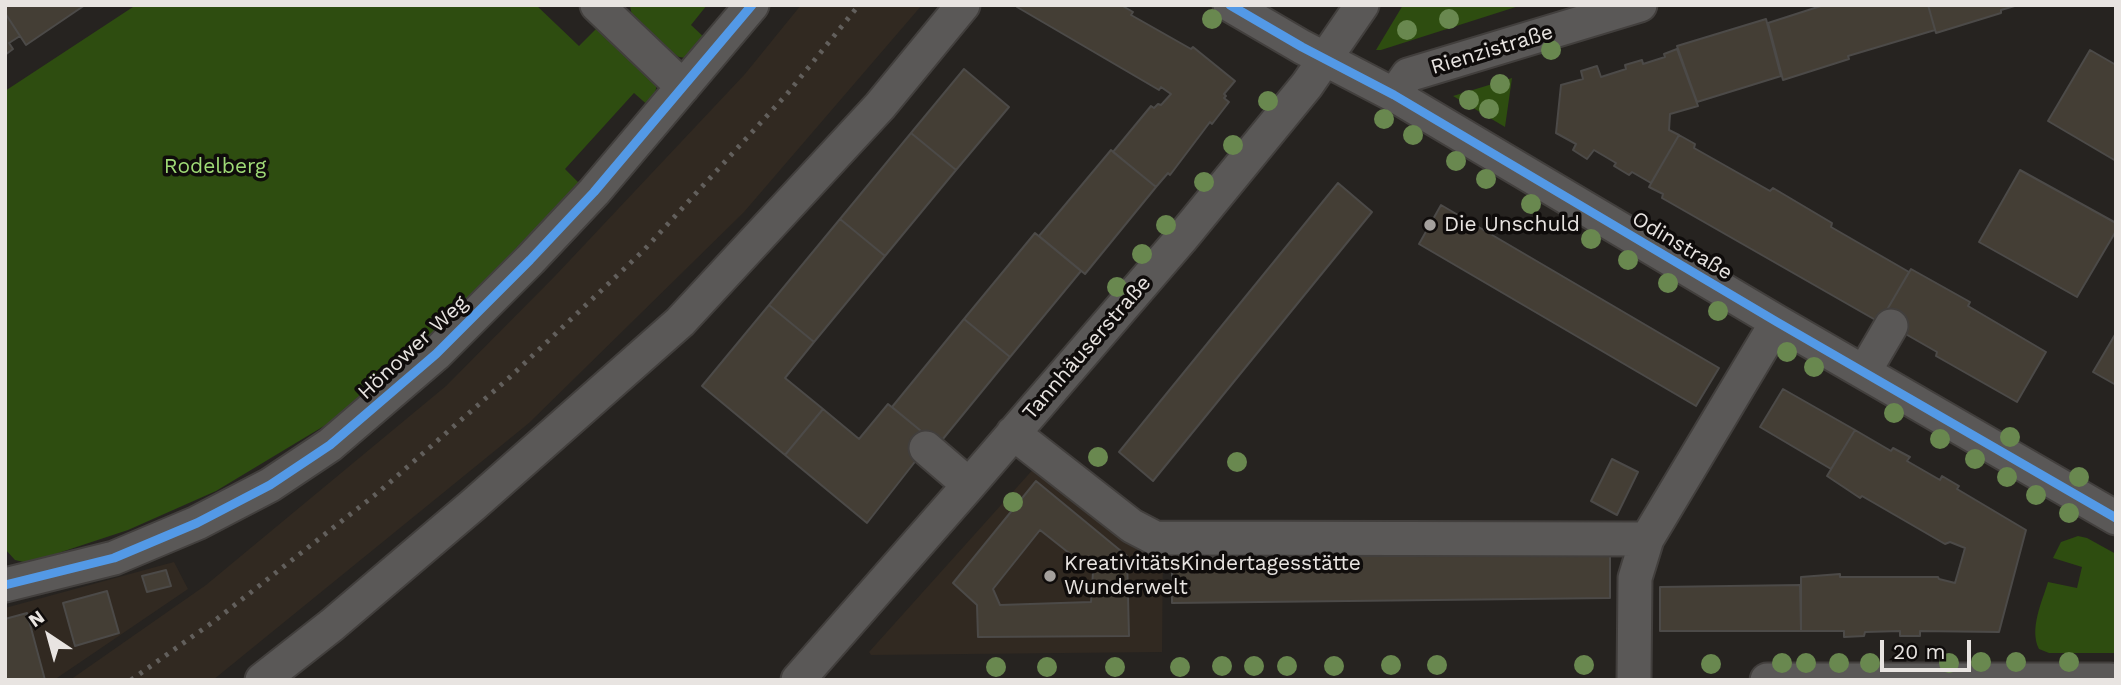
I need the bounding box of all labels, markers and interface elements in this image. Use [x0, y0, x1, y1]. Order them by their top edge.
street label: Rienzistraße [1428, 19, 1556, 81]
park label: Rodelberg [164, 154, 266, 180]
street label: Odinstraße [1627, 206, 1737, 286]
place label: Die Unschuld [1444, 212, 1580, 238]
marker: Die Unschuld [1422, 217, 1438, 233]
street label: Tannhäuserstraße [1018, 271, 1156, 425]
street label: Hönower Weg [353, 291, 473, 405]
place label: KreativitätsKindertagesstätte Wunderwelt [1064, 551, 1361, 601]
marker: KreativitätsKindertagesstätte Wunderwelt [1042, 568, 1058, 584]
north arrow [14, 601, 84, 671]
text: N [24, 605, 49, 632]
scale bar [1883, 626, 1974, 670]
text: 20 m [1893, 639, 1945, 664]

